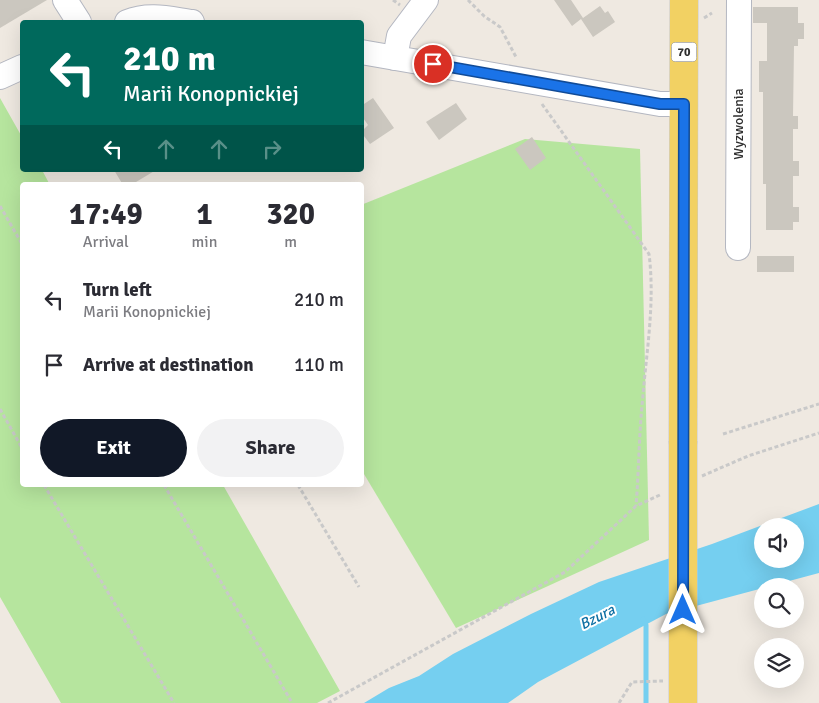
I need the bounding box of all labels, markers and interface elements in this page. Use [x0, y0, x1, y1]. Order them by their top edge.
text: 210 m [123, 37, 216, 80]
icon: left [40, 40, 105, 105]
road number: 70 [672, 42, 696, 62]
pin [412, 43, 454, 85]
icon: arrive [419, 50, 447, 78]
text: Marii Konopnickiej [123, 80, 299, 107]
street label: Wyzwolenia [730, 88, 747, 160]
icon: left [99, 135, 127, 163]
icon: ahead [152, 135, 180, 163]
icon: ahead [205, 135, 233, 163]
icon: right [258, 135, 286, 163]
text: 17:49 [69, 196, 143, 233]
text: 1 [196, 196, 213, 233]
text: 320 [266, 196, 315, 233]
text: Arrival [83, 232, 129, 252]
text: min [192, 232, 217, 252]
text: m [284, 232, 297, 252]
text: Turn left [83, 278, 152, 302]
icon: left [40, 286, 68, 314]
text: 210 m [294, 288, 344, 312]
text: Marii Konopnickiej [83, 302, 211, 322]
icon: arrive [40, 351, 68, 379]
text: Arrive at destination [83, 353, 254, 377]
text: 110 m [294, 353, 344, 377]
button: Exit [40, 419, 187, 477]
button: Share [197, 419, 344, 477]
map controls [754, 518, 804, 688]
button: sound [754, 518, 804, 568]
button: search [754, 578, 804, 628]
position arrow [656, 583, 708, 635]
water label: Bzura [577, 600, 618, 633]
button: layers [754, 638, 804, 688]

